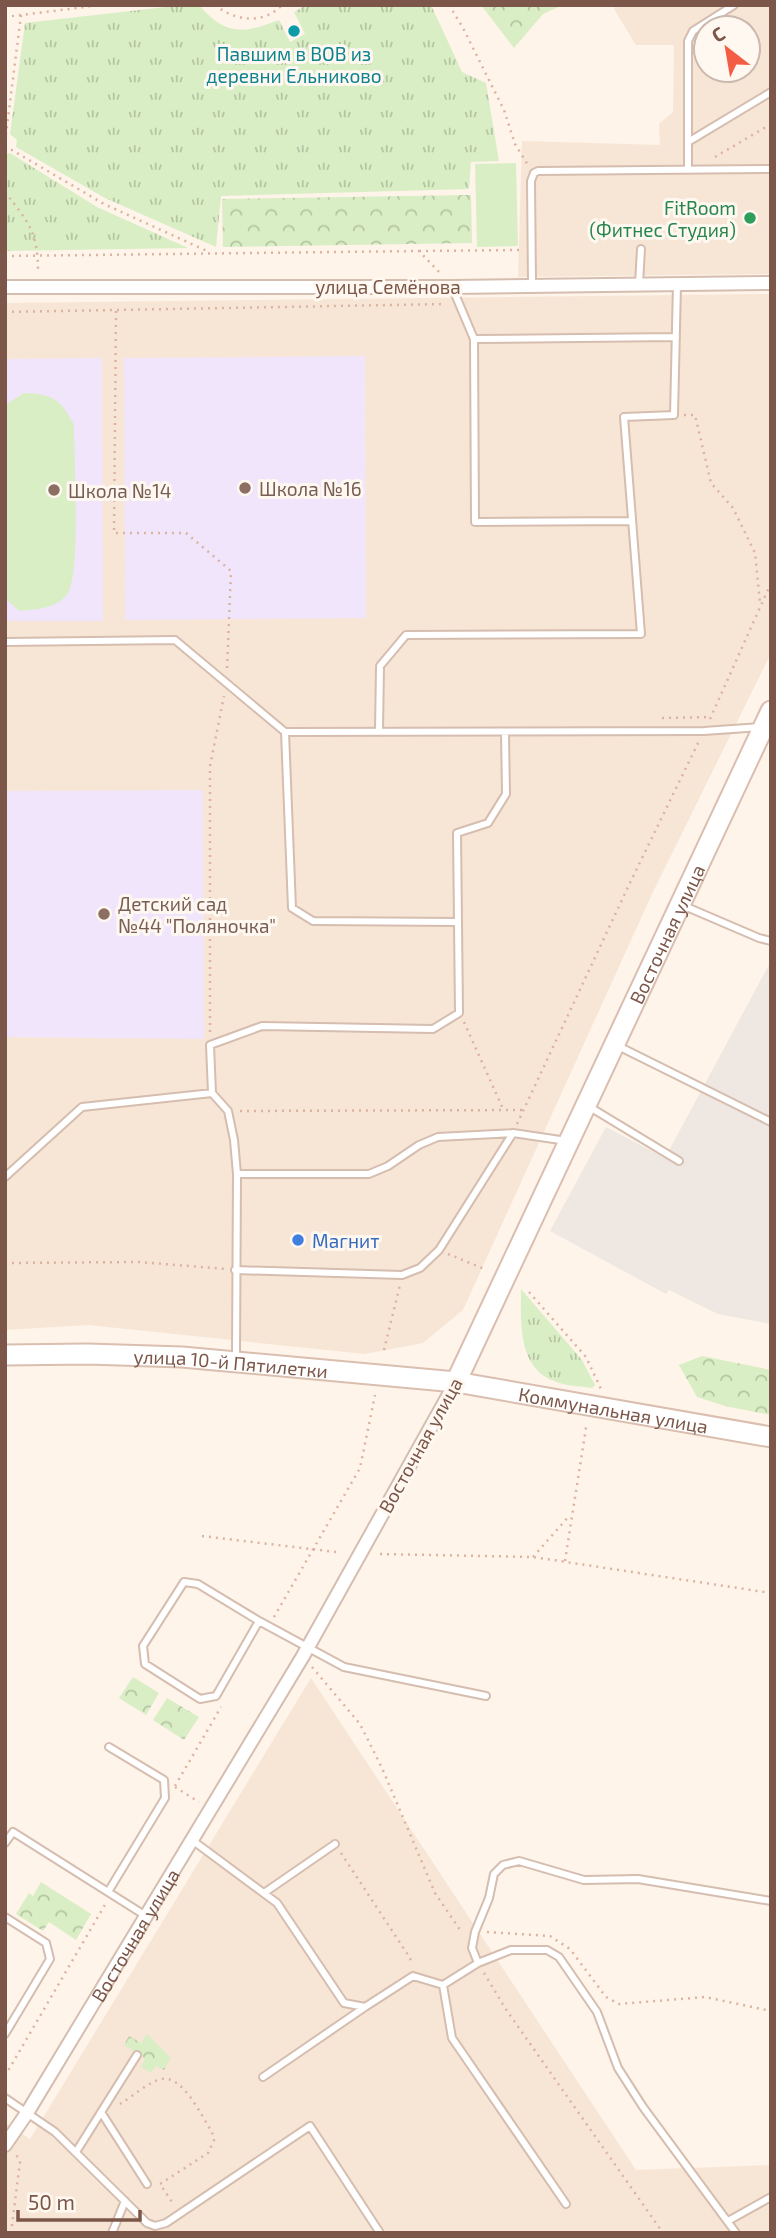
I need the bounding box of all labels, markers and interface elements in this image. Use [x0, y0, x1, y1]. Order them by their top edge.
north arrow [692, 14, 762, 84]
text: С [707, 21, 729, 47]
marker: Павшим в ВОВ из деревни Ельниково [286, 23, 302, 39]
place label: Павшим в ВОВ из деревни Ельниково [206, 42, 382, 87]
place label: FitRoom (Фитнес Студия) [589, 196, 736, 242]
marker: FitRoom (Фитнес Студия) [742, 210, 758, 226]
street label: улица Семёнова [315, 275, 461, 299]
place label: Школа №16 [259, 477, 362, 500]
place label: Школа №14 [68, 479, 171, 502]
marker: Школа №16 [237, 480, 253, 496]
marker: Школа №14 [46, 482, 62, 498]
street label: Восточная улица [624, 861, 709, 1007]
place label: Детский сад №44 "Поляночка" [118, 892, 276, 937]
marker: Детский сад №44 "Поляночка" [96, 906, 112, 922]
place label: Магнит [312, 1229, 379, 1252]
marker: Магнит [290, 1232, 306, 1248]
street label: улица 10-й Пятилетки [133, 1344, 329, 1382]
street label: Восточная улица [373, 1373, 468, 1517]
street label: Коммунальная улица [517, 1382, 710, 1437]
street label: Восточная улица [86, 1864, 184, 2006]
scale bar [18, 2178, 140, 2222]
text: 50 m [28, 2189, 75, 2214]

